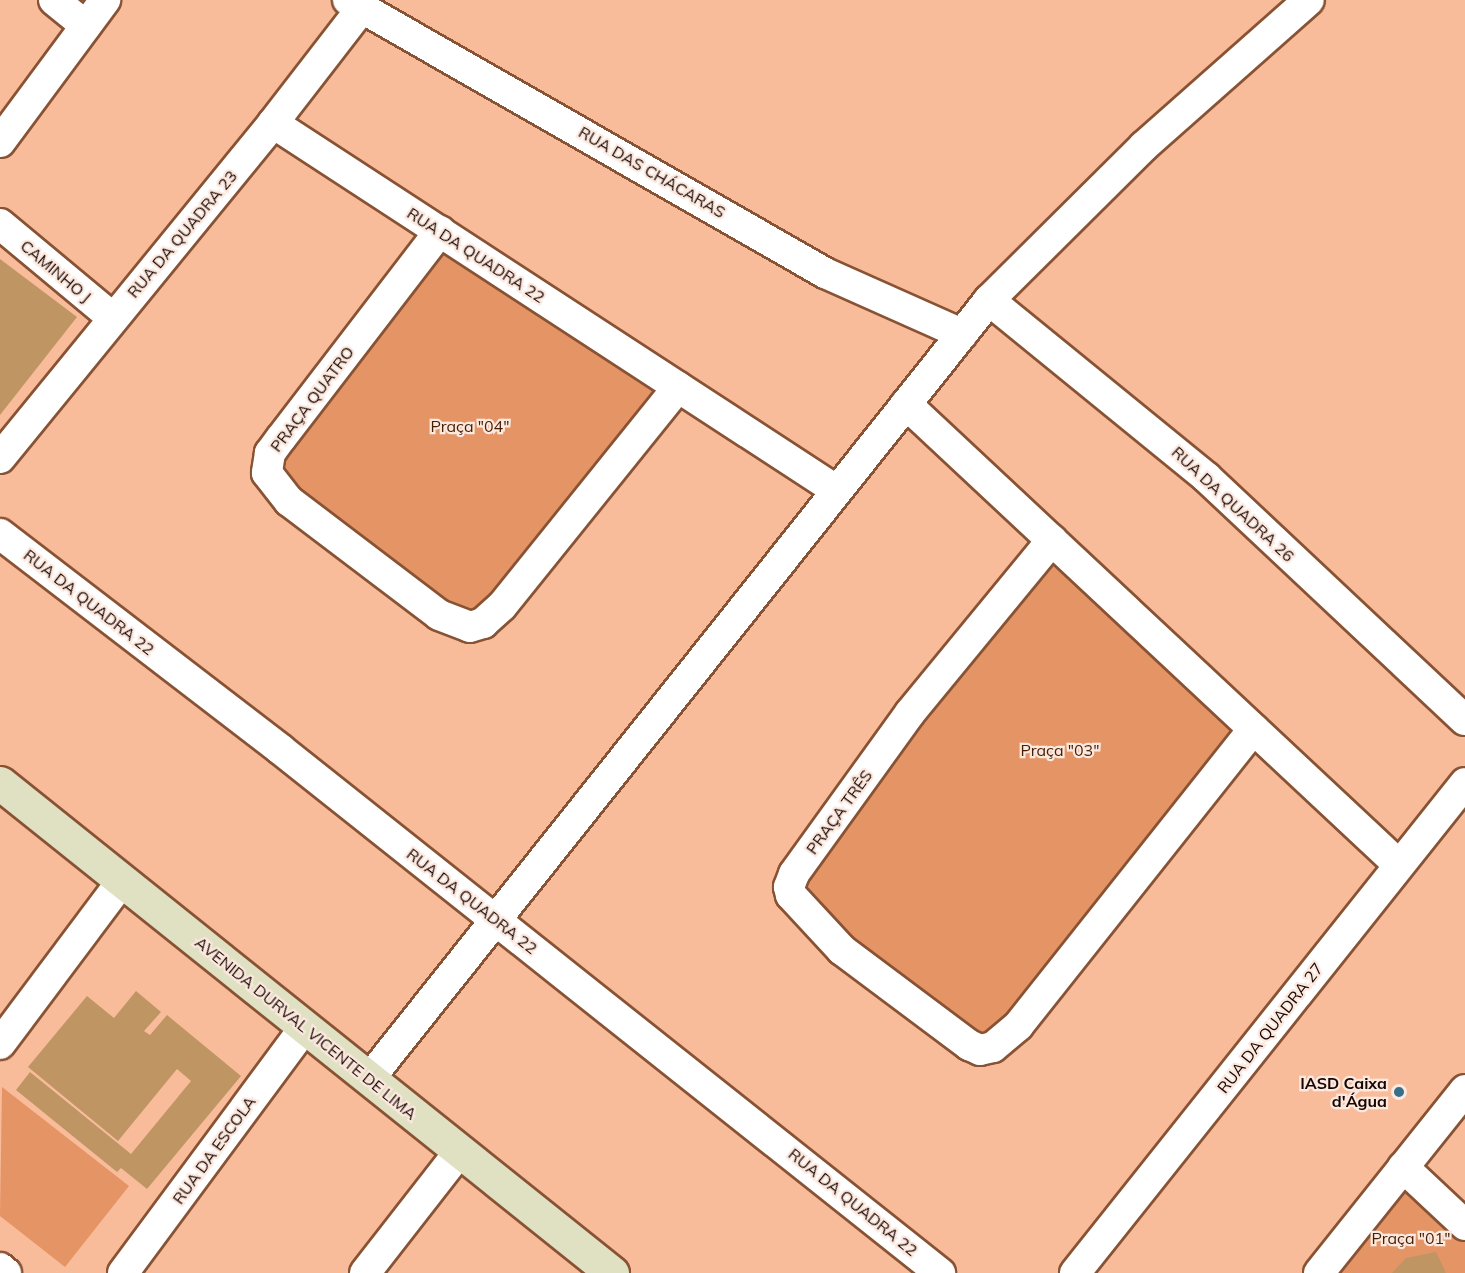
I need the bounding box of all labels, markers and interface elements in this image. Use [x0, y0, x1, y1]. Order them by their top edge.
street label: RUA DAS CHÁCARAS [575, 122, 729, 222]
street label: RUA DA QUADRA 23 [123, 167, 241, 301]
street label: RUA DA QUADRA 22 [404, 203, 548, 307]
street label: CAMINHO J [17, 236, 95, 306]
street label: PRAÇA QUATRO [266, 343, 358, 455]
park label: Praça "04" [431, 416, 509, 436]
street label: RUA DA QUADRA 26 [1168, 442, 1298, 566]
street label: RUA DA QUADRA 22 [20, 545, 158, 659]
park label: Praça "03" [1021, 740, 1099, 760]
street label: PRAÇA TRÊS [802, 766, 876, 858]
street label: RUA DA QUADRA 22 [403, 844, 541, 958]
street label: AVENIDA DURVAL VICENTE DE LIMA [191, 933, 421, 1123]
street label: RUA DA QUADRA 27 [1213, 959, 1327, 1097]
place label: IASD Caixa d'Água [1300, 1073, 1387, 1111]
marker: IASD Caixa d'Água [1392, 1085, 1406, 1099]
street label: RUA DA ESCOLA [168, 1092, 260, 1208]
street label: RUA DA QUADRA 22 [785, 1144, 921, 1260]
park label: Praça "01" [1372, 1228, 1450, 1248]

